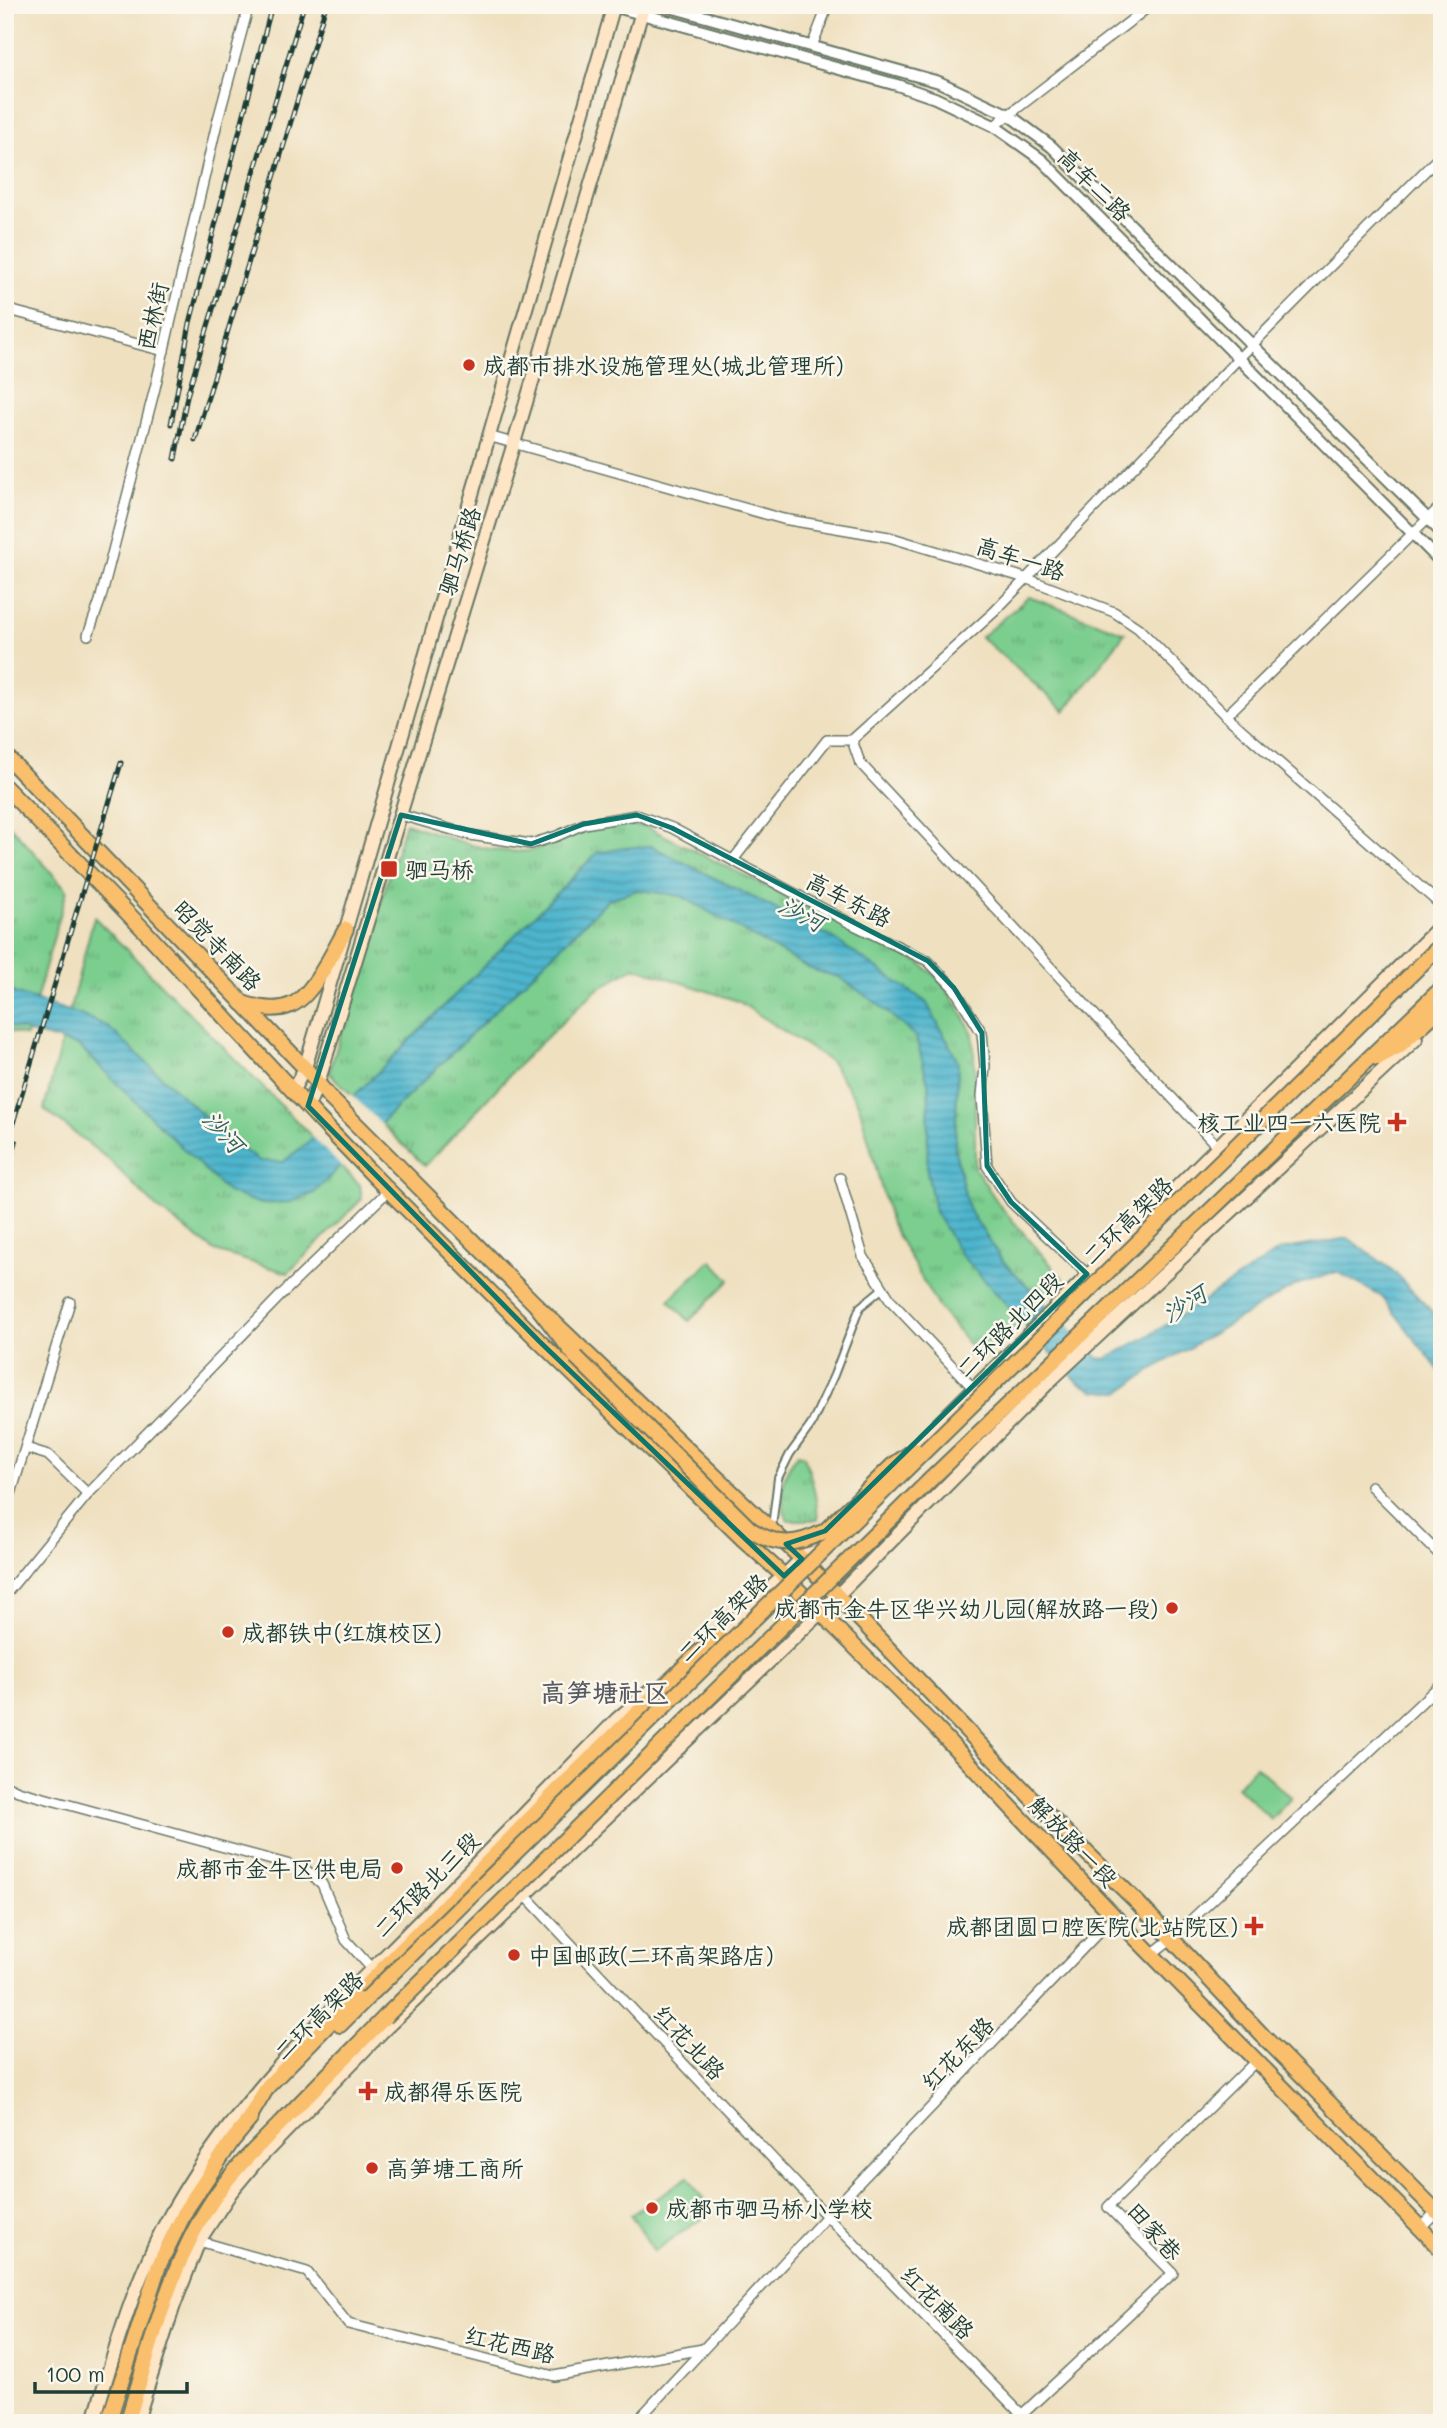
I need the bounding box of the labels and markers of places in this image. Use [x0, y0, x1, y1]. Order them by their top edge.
place label: 成都市排水设施管理处(城北管理所) [483, 350, 844, 380]
marker: 成都市排水设施管理处(城北管理所) [461, 357, 477, 373]
place label: 驷马桥 [405, 854, 474, 884]
marker: 驷马桥 [379, 859, 399, 879]
place label: 核工业四一六医院 [1197, 1107, 1381, 1137]
marker: 核工业四一六医院 [1387, 1112, 1407, 1132]
place label: 成都市金牛区华兴幼儿园(解放路一段) [774, 1593, 1158, 1623]
marker: 成都市金牛区华兴幼儿园(解放路一段) [1164, 1600, 1180, 1616]
place label: 成都铁中(红旗校区) [242, 1617, 442, 1647]
marker: 成都铁中(红旗校区) [220, 1624, 236, 1640]
place label: 成都市金牛区供电局 [176, 1853, 383, 1883]
marker: 成都市金牛区供电局 [389, 1860, 405, 1876]
place label: 成都团圆口腔医院(北站院区) [946, 1911, 1238, 1941]
marker: 成都团圆口腔医院(北站院区) [1244, 1916, 1264, 1936]
place label: 中国邮政(二环高架路店) [528, 1940, 774, 1970]
marker: 中国邮政(二环高架路店) [506, 1947, 522, 1963]
place label: 成都得乐医院 [384, 2076, 522, 2106]
marker: 成都得乐医院 [358, 2081, 378, 2101]
place label: 高笋塘工商所 [386, 2153, 524, 2183]
marker: 高笋塘工商所 [364, 2160, 380, 2176]
place label: 成都市驷马桥小学校 [666, 2193, 873, 2223]
marker: 成都市驷马桥小学校 [644, 2200, 660, 2216]

